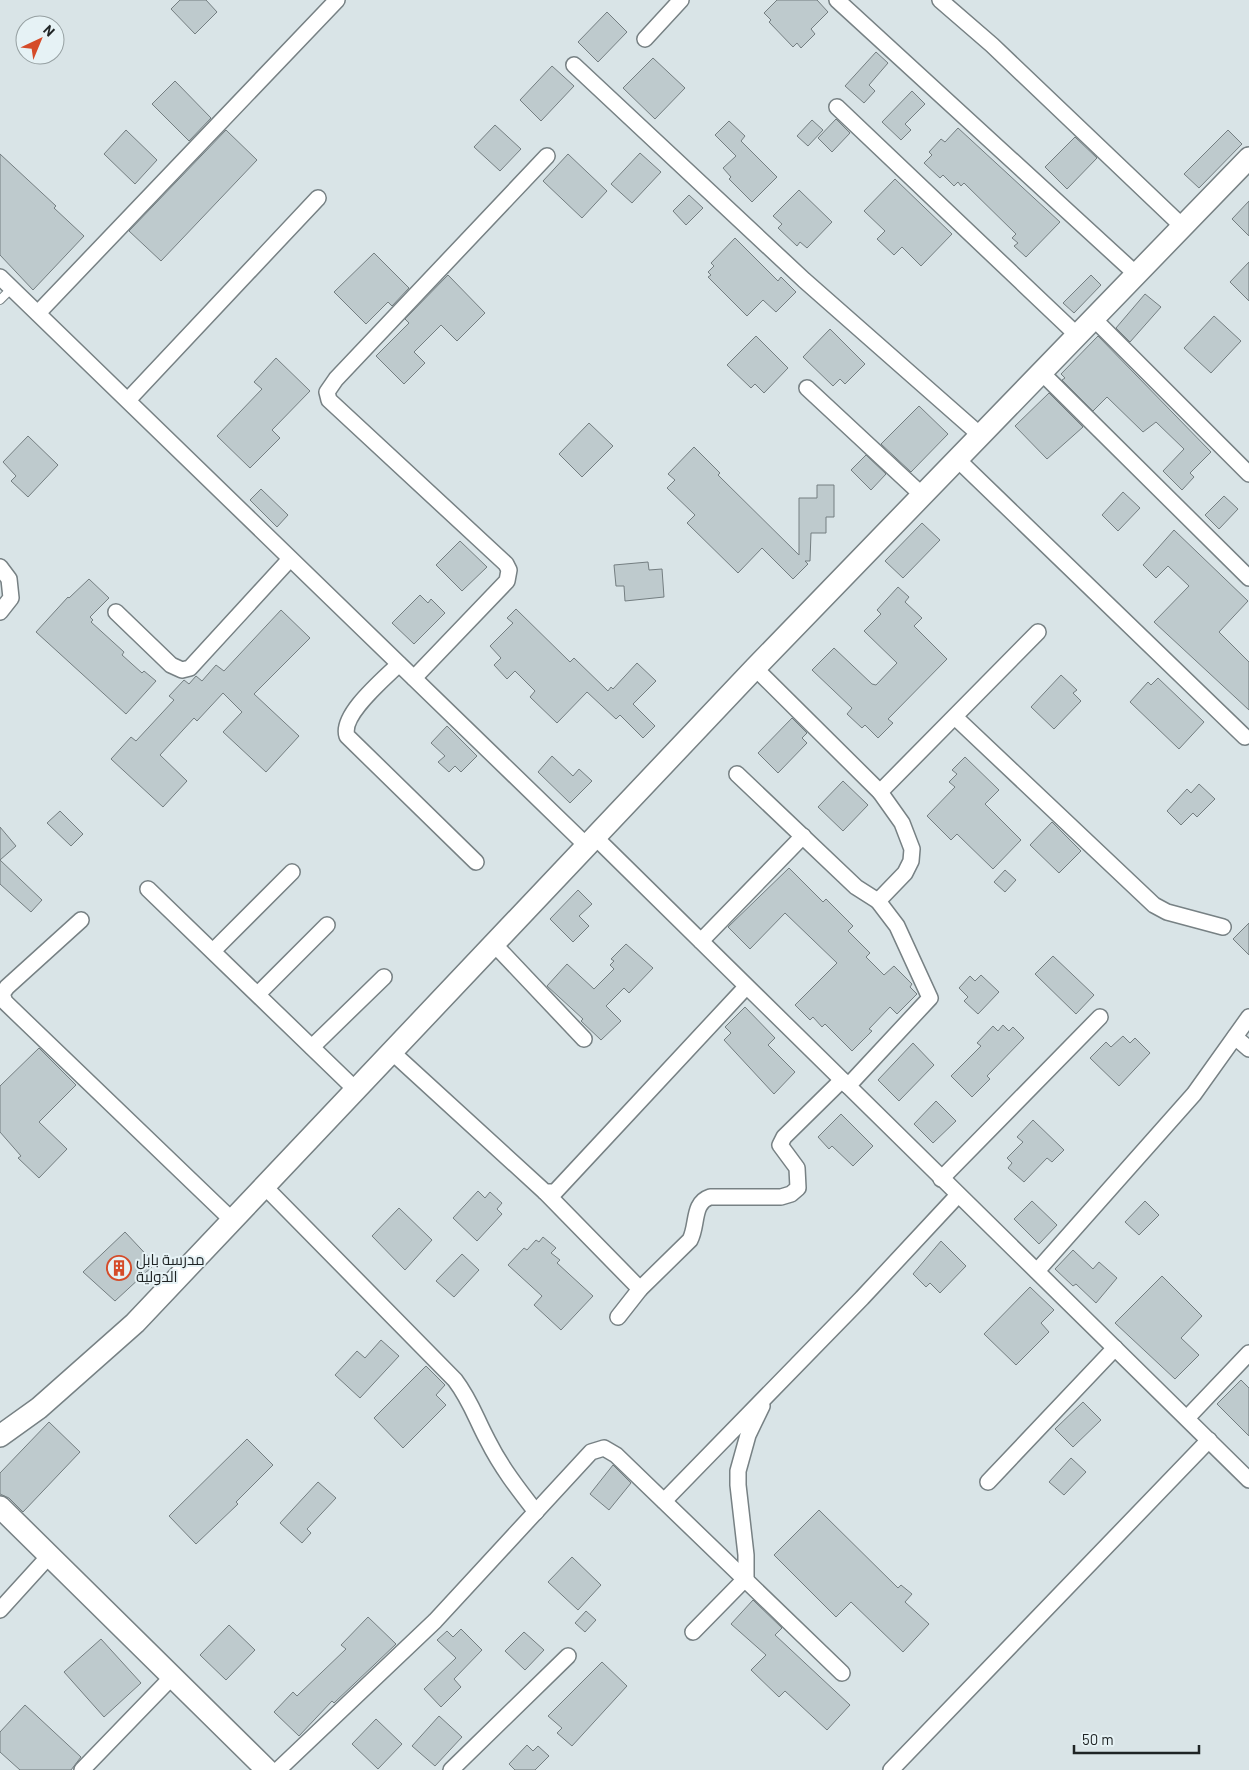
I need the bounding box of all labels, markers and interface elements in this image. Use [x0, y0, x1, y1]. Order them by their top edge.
north arrow [15, 15, 65, 65]
text: N [40, 21, 59, 40]
place label: مدرسة بابل الدولية [136, 1250, 205, 1286]
building icon: مدرسة بابل الدولية [106, 1255, 132, 1281]
scale bar [1074, 1722, 1199, 1754]
text: 50 m [1082, 1730, 1114, 1748]

